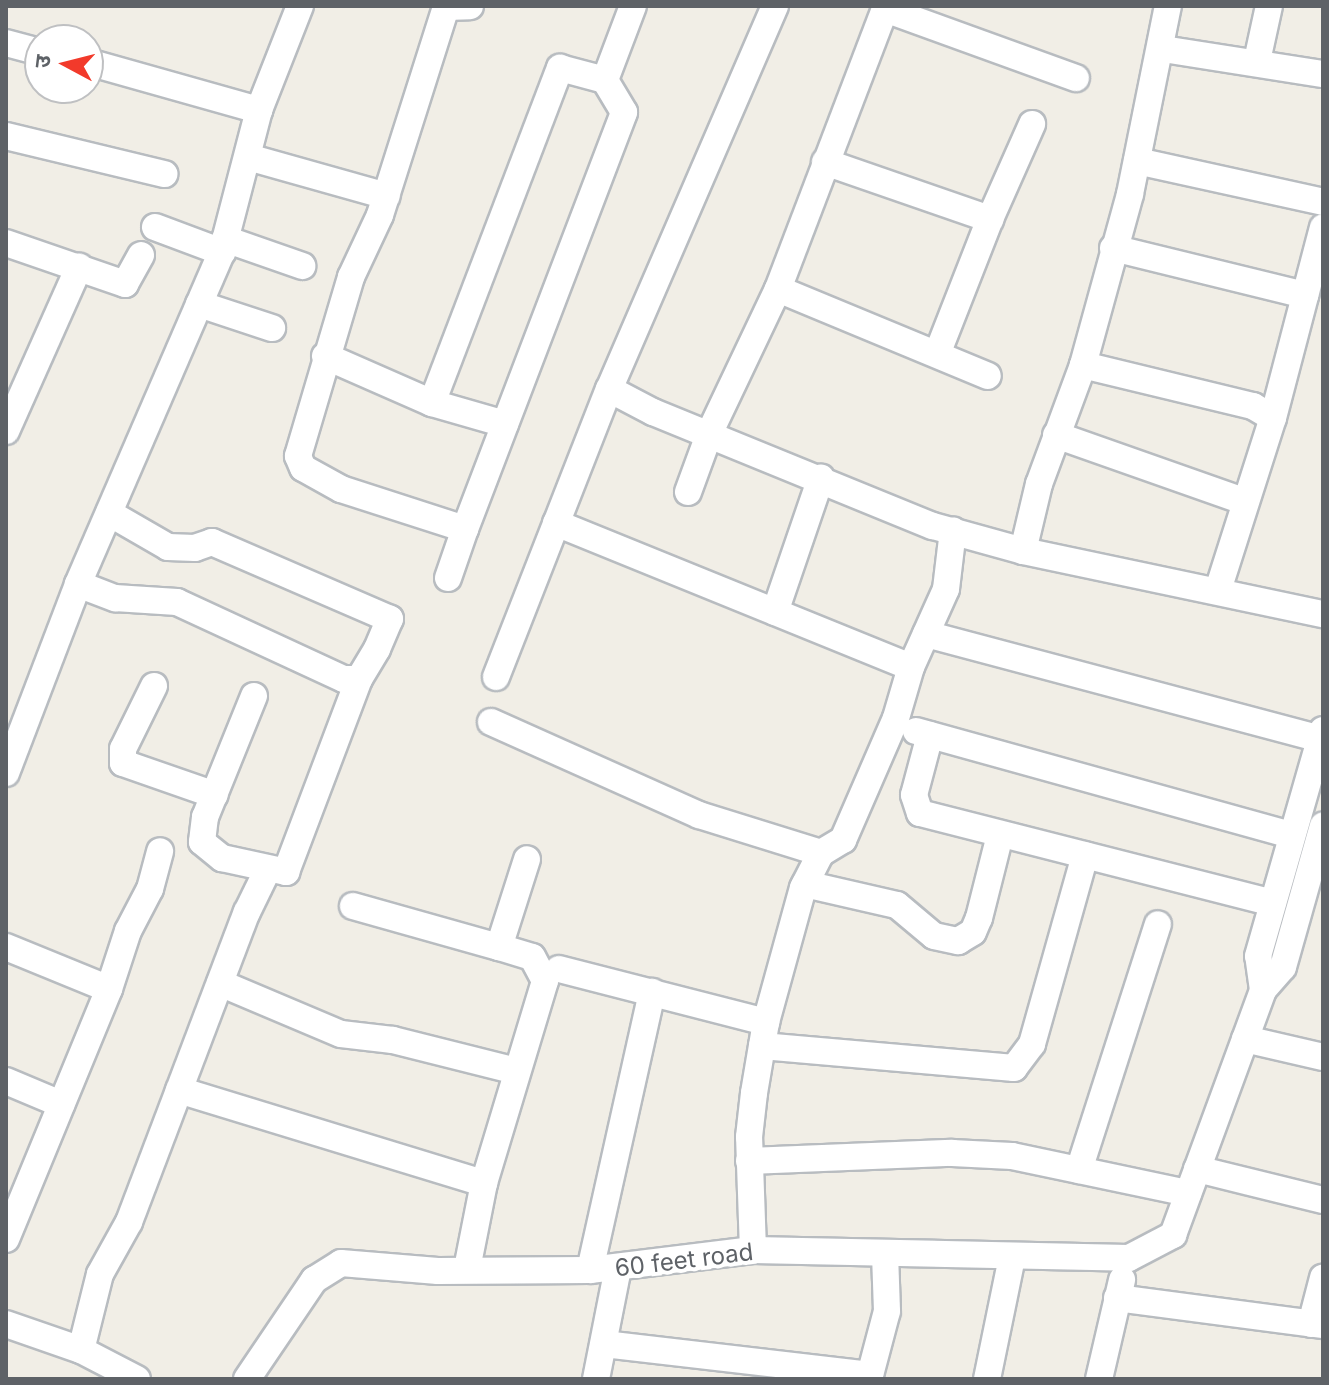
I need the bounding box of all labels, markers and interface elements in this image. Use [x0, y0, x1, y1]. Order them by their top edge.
north arrow [24, 24, 104, 104]
text: उ [28, 53, 56, 69]
street label: 60 feet road [613, 1237, 755, 1283]

